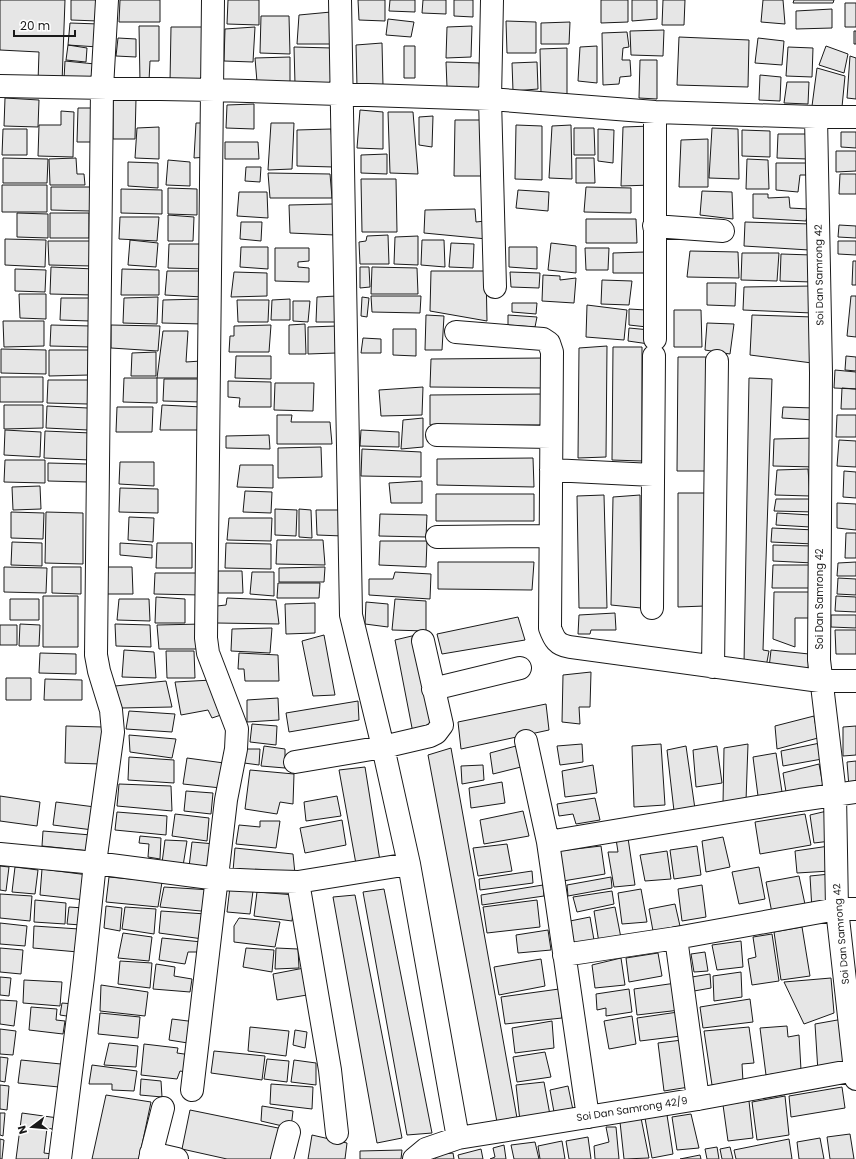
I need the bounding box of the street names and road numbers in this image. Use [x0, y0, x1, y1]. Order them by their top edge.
street label: Soi Dan Samrong 42 [811, 224, 827, 326]
street label: Soi Dan Samrong 42 [812, 548, 827, 650]
street label: Soi Dan Samrong 42 [829, 883, 853, 985]
street label: Soi Dan Samrong 42/9 [575, 1093, 689, 1125]

